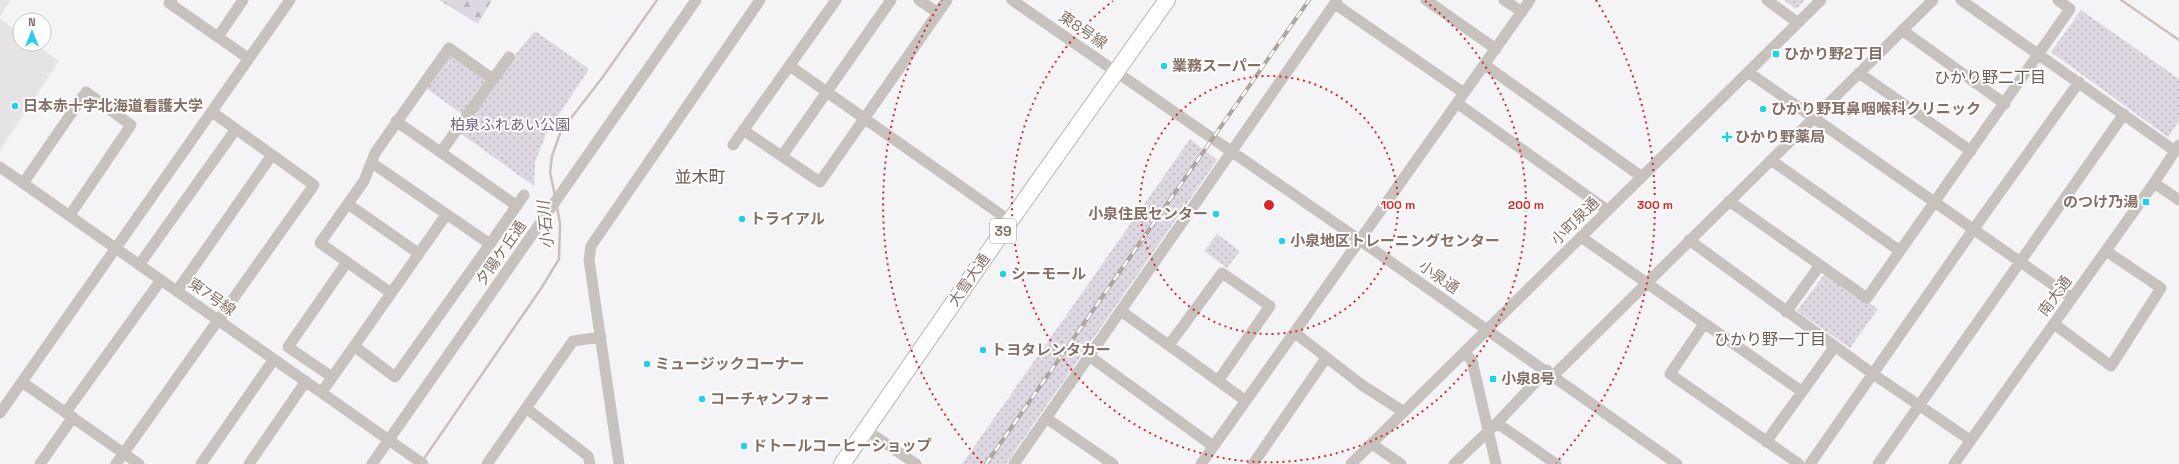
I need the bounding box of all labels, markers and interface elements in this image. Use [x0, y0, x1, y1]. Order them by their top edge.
street label: 東8号線 [1055, 7, 1111, 53]
north arrow [12, 12, 52, 52]
text: N [28, 15, 36, 29]
place label: ひかり野2丁目 [1784, 44, 1883, 63]
marker: ひかり野2丁目 [1771, 49, 1781, 59]
place label: 業務スーパー [1172, 56, 1262, 75]
marker: 業務スーパー [1159, 61, 1169, 71]
district label: ひかり野二丁目 [1934, 67, 2046, 88]
place label: 日本赤十字北海道看護大学 [23, 96, 203, 115]
place label: ひかり野耳鼻咽喉科クリニック [1771, 99, 1981, 118]
marker: 日本赤十字北海道看護大学 [10, 101, 20, 111]
marker: ひかり野耳鼻咽喉科クリニック [1758, 104, 1768, 114]
park label: 柏泉ふれあい公園 [450, 115, 570, 134]
place label: ひかり野薬局 [1735, 127, 1825, 146]
marker: ひかり野薬局 [1722, 132, 1732, 142]
district label: 並木町 [675, 166, 726, 188]
place label: のつけ乃湯 [2063, 192, 2138, 211]
street label: 小町泉通 [1547, 193, 1603, 249]
text: 100 m [1381, 197, 1415, 213]
text: 200 m [1508, 197, 1544, 213]
text: 300 m [1637, 197, 1673, 213]
marker: のつけ乃湯 [2141, 197, 2151, 207]
water label: 小石川 [533, 198, 558, 250]
centre of rings [1262, 198, 1276, 212]
place label: 小泉住民センター [1088, 204, 1208, 223]
place label: トライアル [750, 209, 825, 228]
marker: 小泉住民センター [1211, 209, 1221, 219]
marker: トライアル [737, 214, 747, 224]
street label: 夕陽ケ丘通 [471, 217, 530, 289]
road number: 39 [990, 219, 1016, 243]
place label: 小泉地区トレーニングセンター [1290, 231, 1500, 250]
marker: 小泉地区トレーニングセンター [1277, 236, 1287, 246]
street label: 大雪大通 [944, 250, 994, 310]
street label: 小泉通 [1415, 256, 1463, 297]
place label: シーモール [1011, 264, 1086, 283]
marker: シーモール [998, 269, 1008, 279]
street label: 南大通 [2034, 272, 2076, 319]
street label: 東7号線 [185, 273, 240, 320]
district label: ひかり野一丁目 [1714, 329, 1826, 350]
place label: トヨタレンタカー [991, 340, 1111, 359]
marker: トヨタレンタカー [978, 345, 988, 355]
place label: ミュージックコーナー [655, 354, 805, 373]
marker: ミュージックコーナー [642, 359, 652, 369]
place label: 小泉8号 [1501, 369, 1555, 388]
marker: 小泉8号 [1488, 374, 1498, 384]
place label: コーチャンフォー [710, 389, 829, 408]
marker: コーチャンフォー [697, 394, 707, 404]
place label: ドトールコーヒーショップ [752, 436, 931, 455]
marker: ドトールコーヒーショップ [739, 441, 749, 451]

